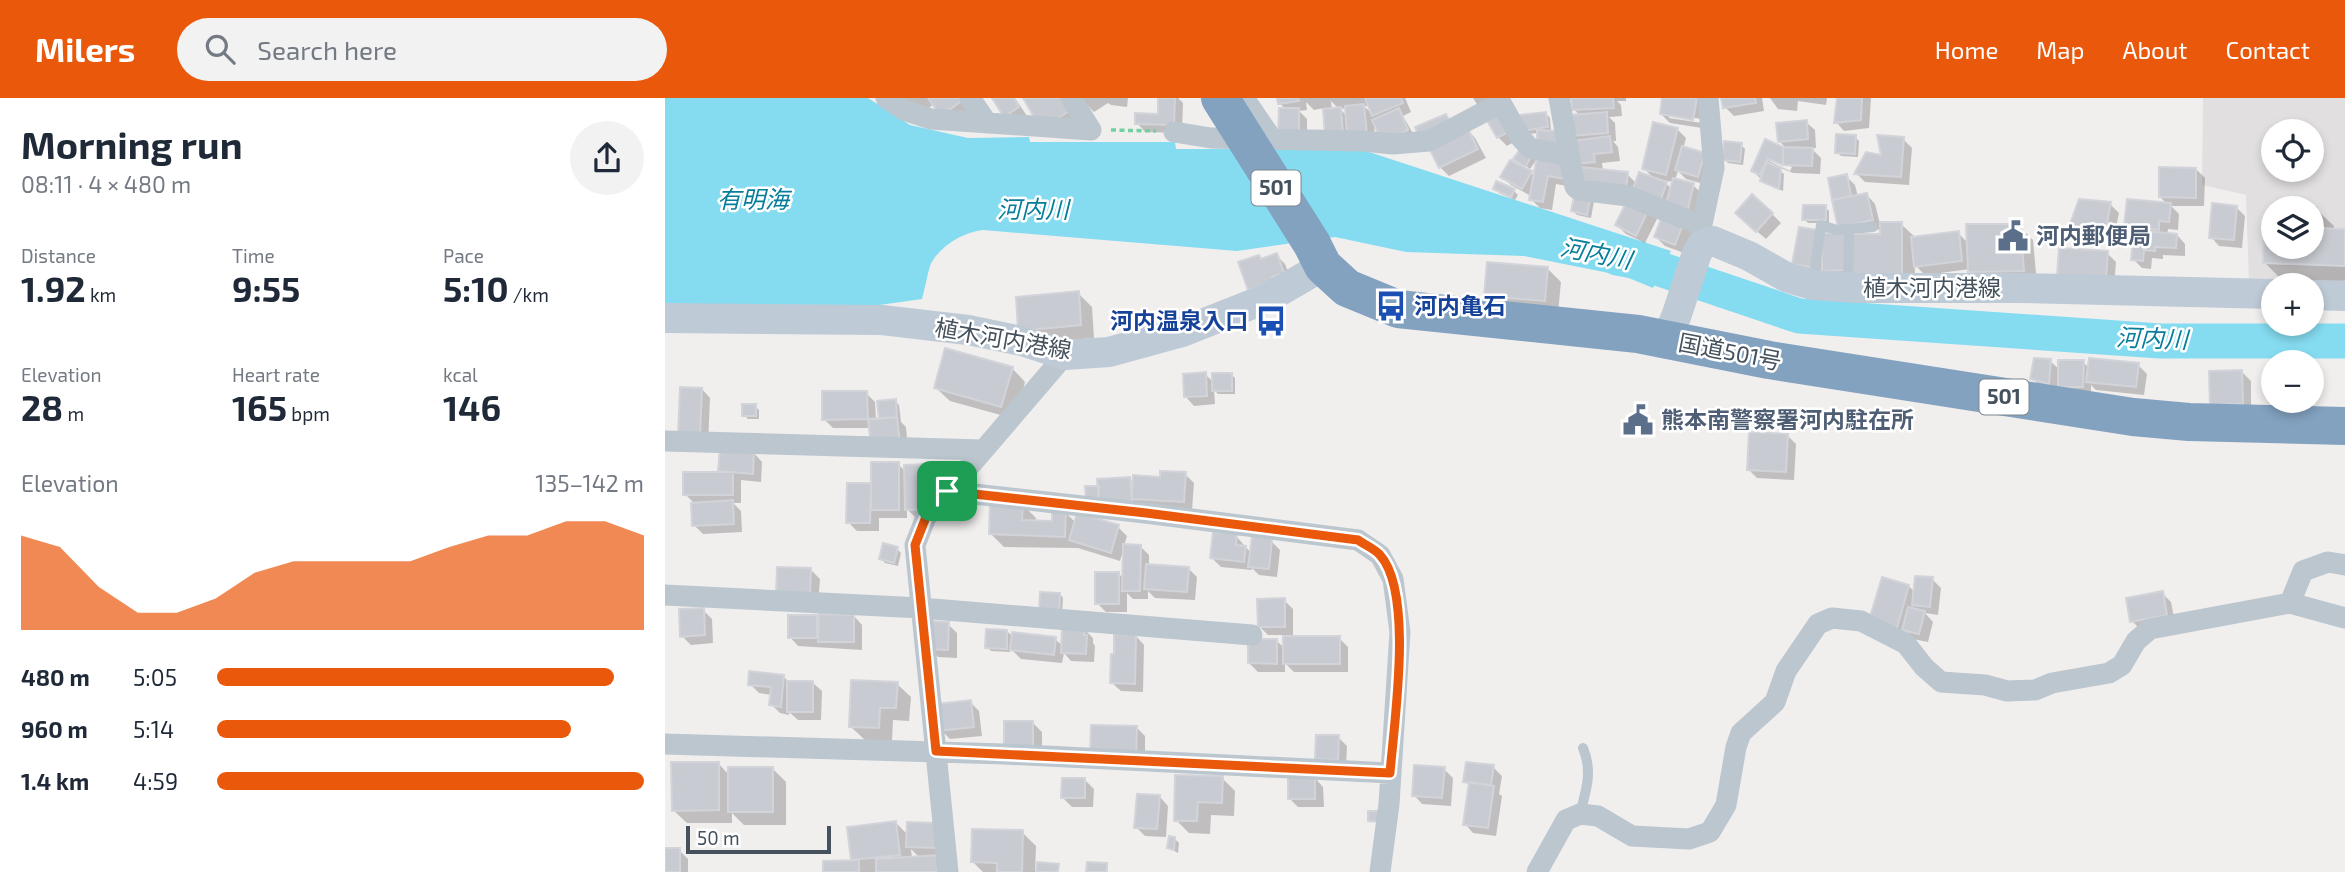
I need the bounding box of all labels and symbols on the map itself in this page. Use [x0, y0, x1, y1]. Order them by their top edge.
road number: 501 [1251, 170, 1301, 206]
water label: 有明海 [717, 184, 793, 213]
water label: 河内川 [997, 194, 1072, 223]
public building icon: 河内郵便局 [1996, 219, 2030, 253]
place label: 河内郵便局 [2036, 221, 2151, 249]
water label: 河内川 [1558, 231, 1637, 274]
street label: 植木河内港線 [1863, 273, 2001, 301]
bus stop icon: 河内亀石 [1374, 289, 1408, 323]
place label: 河内亀石 [1414, 291, 1506, 319]
bus stop icon: 河内温泉入口 [1254, 304, 1288, 338]
place label: 河内温泉入口 [1110, 306, 1248, 334]
street label: 植木河内港線 [933, 312, 1074, 364]
water label: 河内川 [2116, 322, 2192, 353]
street label: 国道501号 [1676, 327, 1784, 375]
road number: 501 [1979, 380, 2029, 414]
public building icon: 熊本南警察署河内駐在所 [1621, 403, 1655, 437]
place label: 熊本南警察署河内駐在所 [1661, 405, 1914, 433]
pin [917, 461, 977, 521]
scale bar [686, 823, 831, 855]

